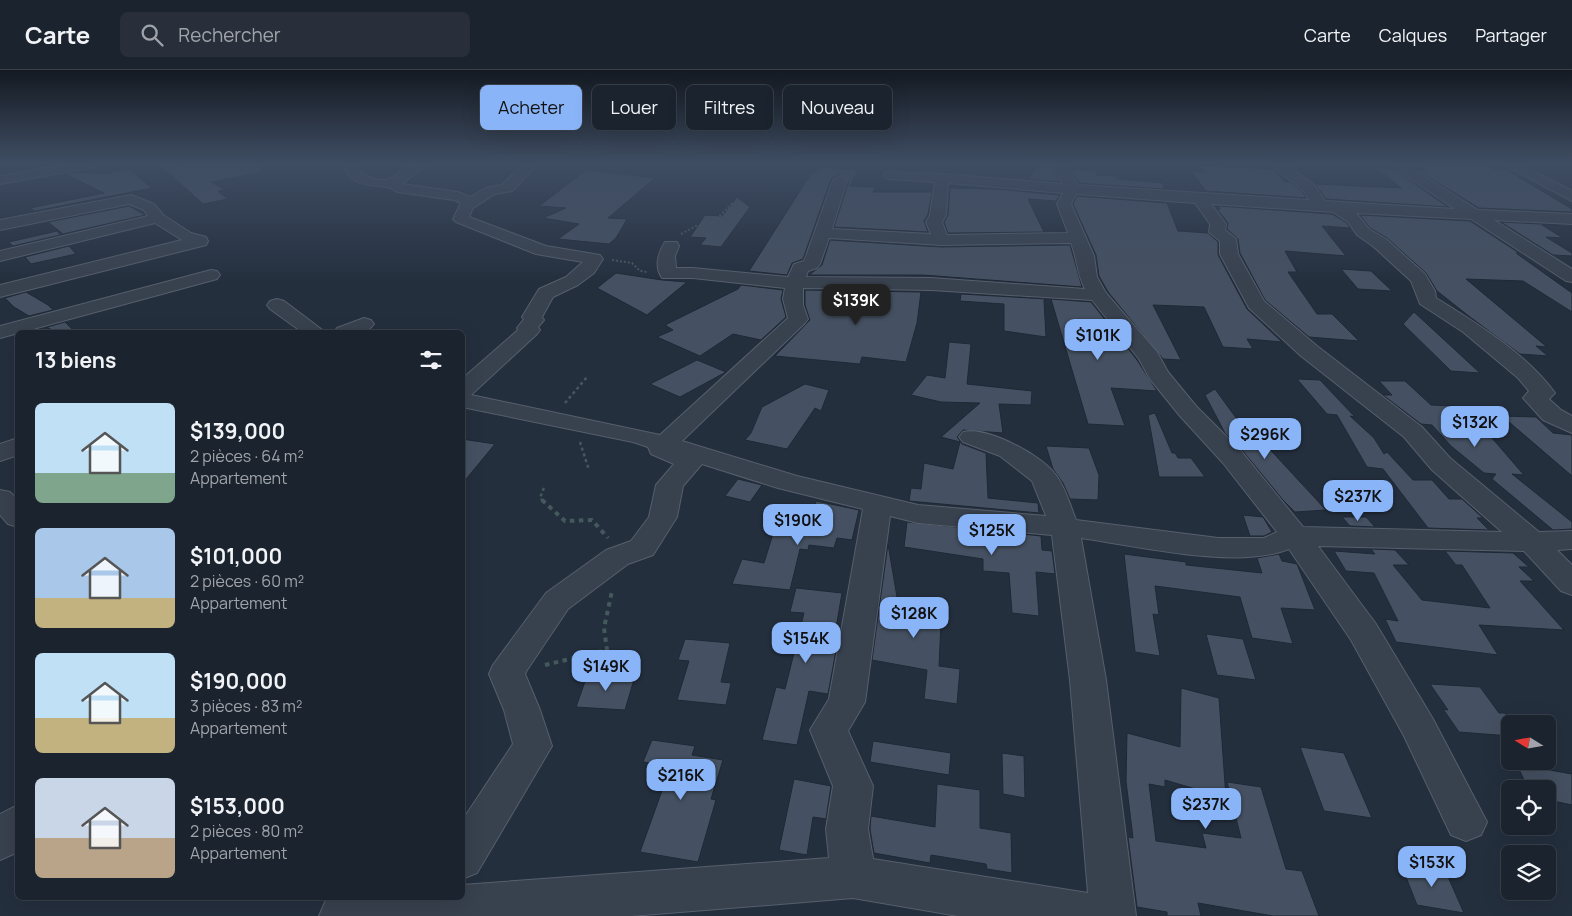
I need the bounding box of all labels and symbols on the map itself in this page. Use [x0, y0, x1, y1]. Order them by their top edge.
pin: $139K [821, 284, 891, 326]
pin: $101K [1063, 318, 1133, 361]
pin: $132K [1440, 406, 1510, 448]
pin: $296K [1230, 418, 1300, 460]
pin: $237K [1323, 480, 1393, 522]
pin: $190K [763, 504, 833, 546]
pin: $125K [957, 514, 1027, 556]
pin: $128K [879, 596, 949, 639]
pin: $154K [771, 622, 841, 664]
pin: $149K [571, 650, 641, 692]
north arrow [1501, 715, 1556, 770]
pin: $216K [646, 758, 716, 801]
pin: $237K [1171, 788, 1241, 830]
pin: $153K [1397, 846, 1467, 888]

